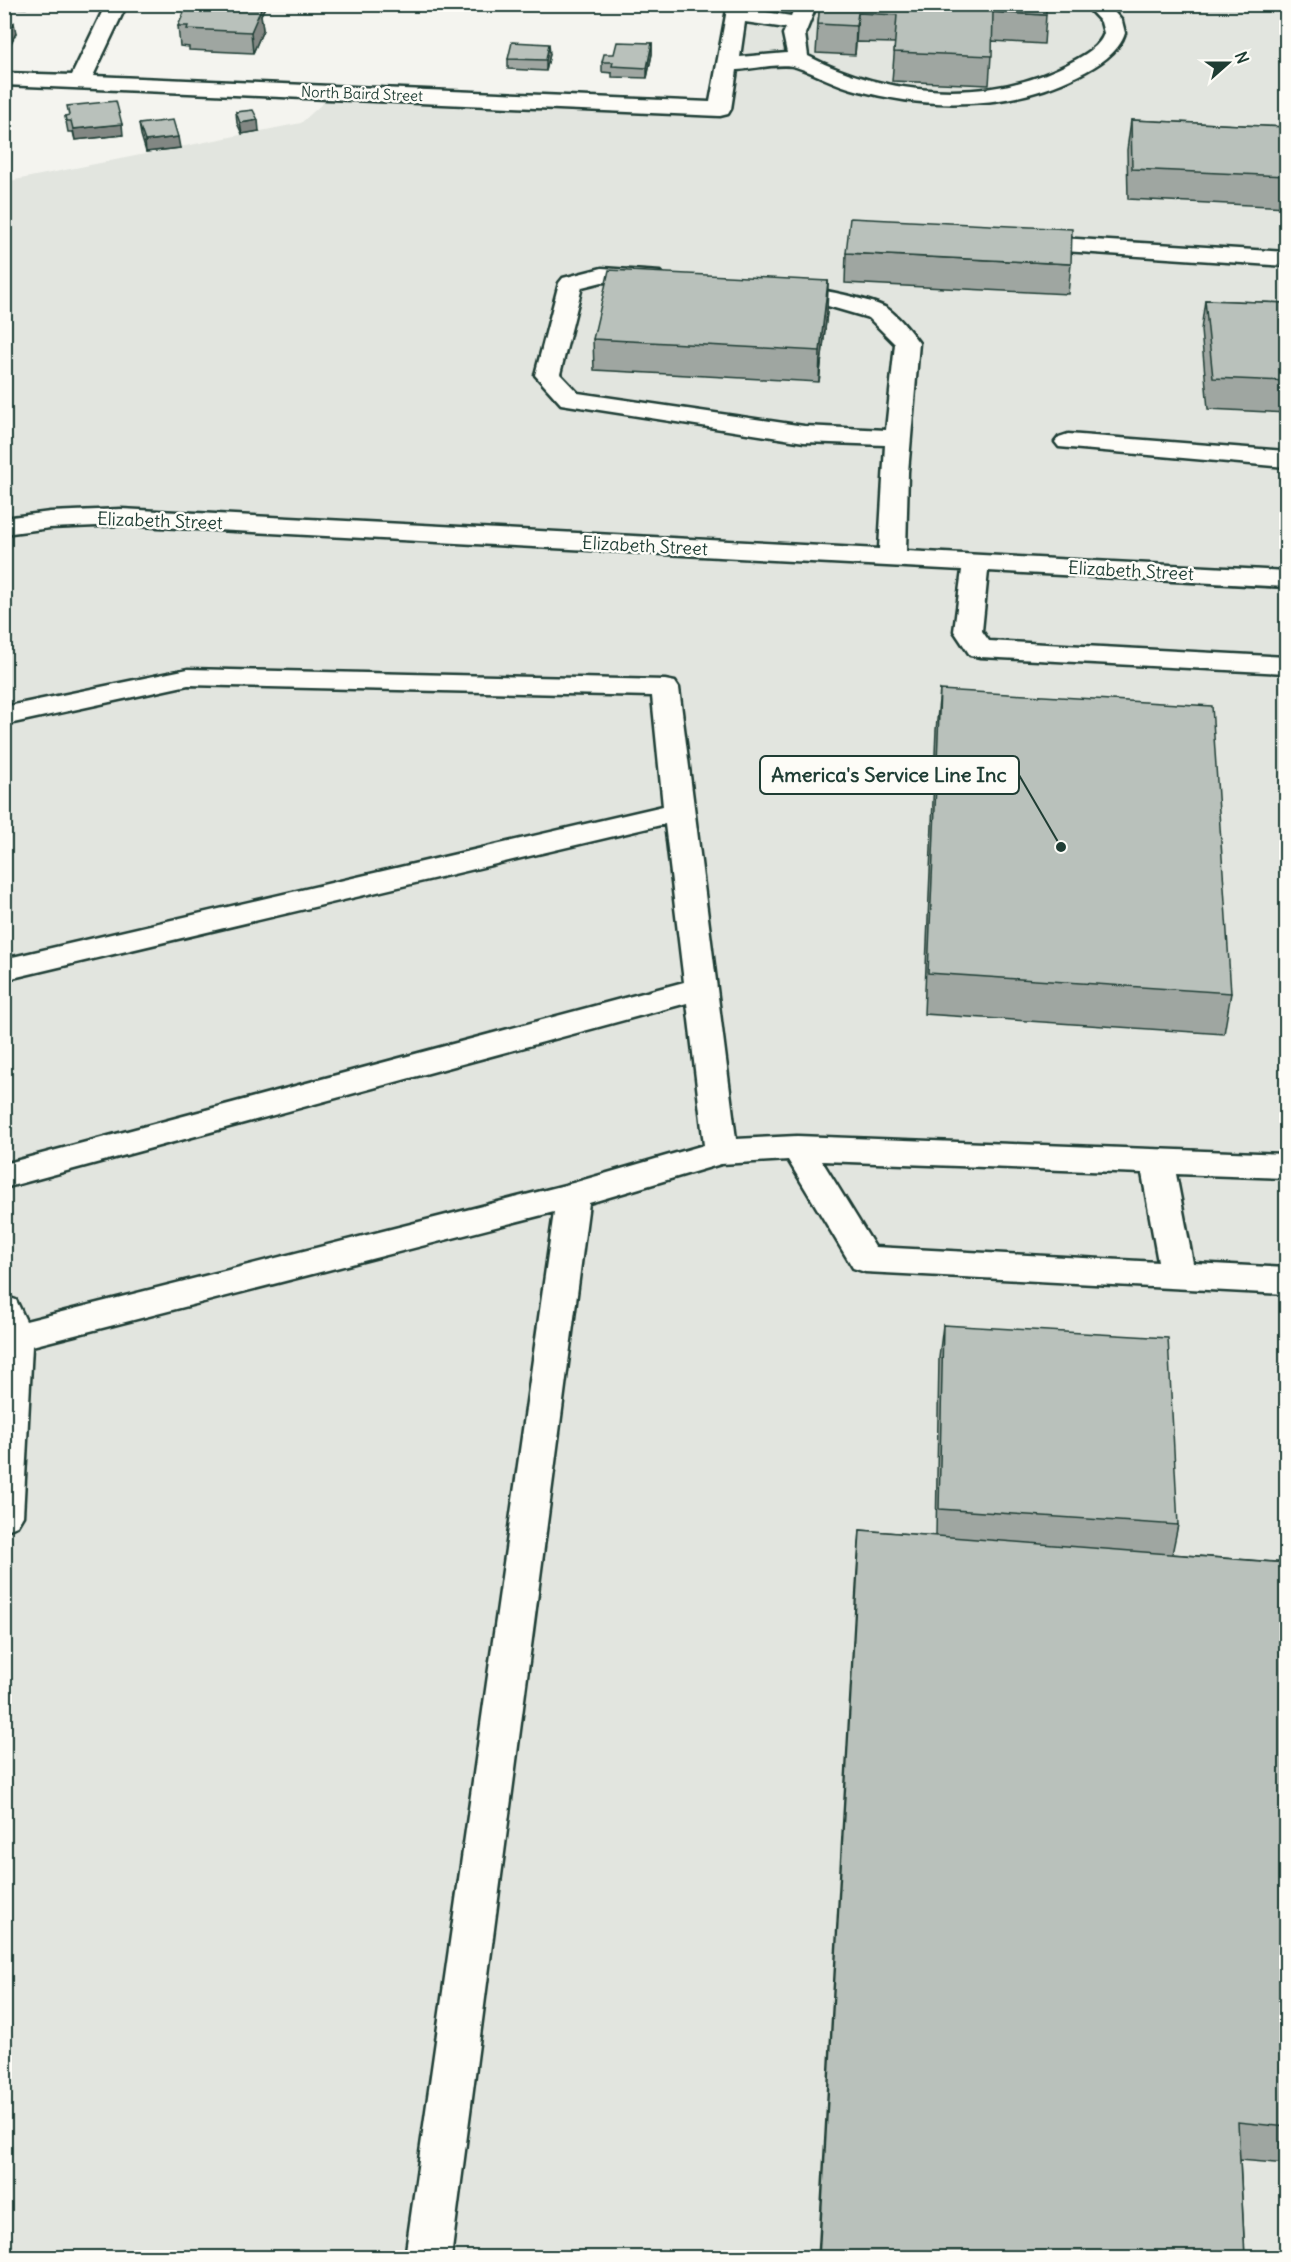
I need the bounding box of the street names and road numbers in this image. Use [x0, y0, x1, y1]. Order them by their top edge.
street label: North Baird Street [301, 82, 423, 105]
street label: Elizabeth Street [97, 507, 223, 534]
street label: Elizabeth Street [582, 531, 708, 560]
street label: Elizabeth Street [1068, 556, 1194, 585]

